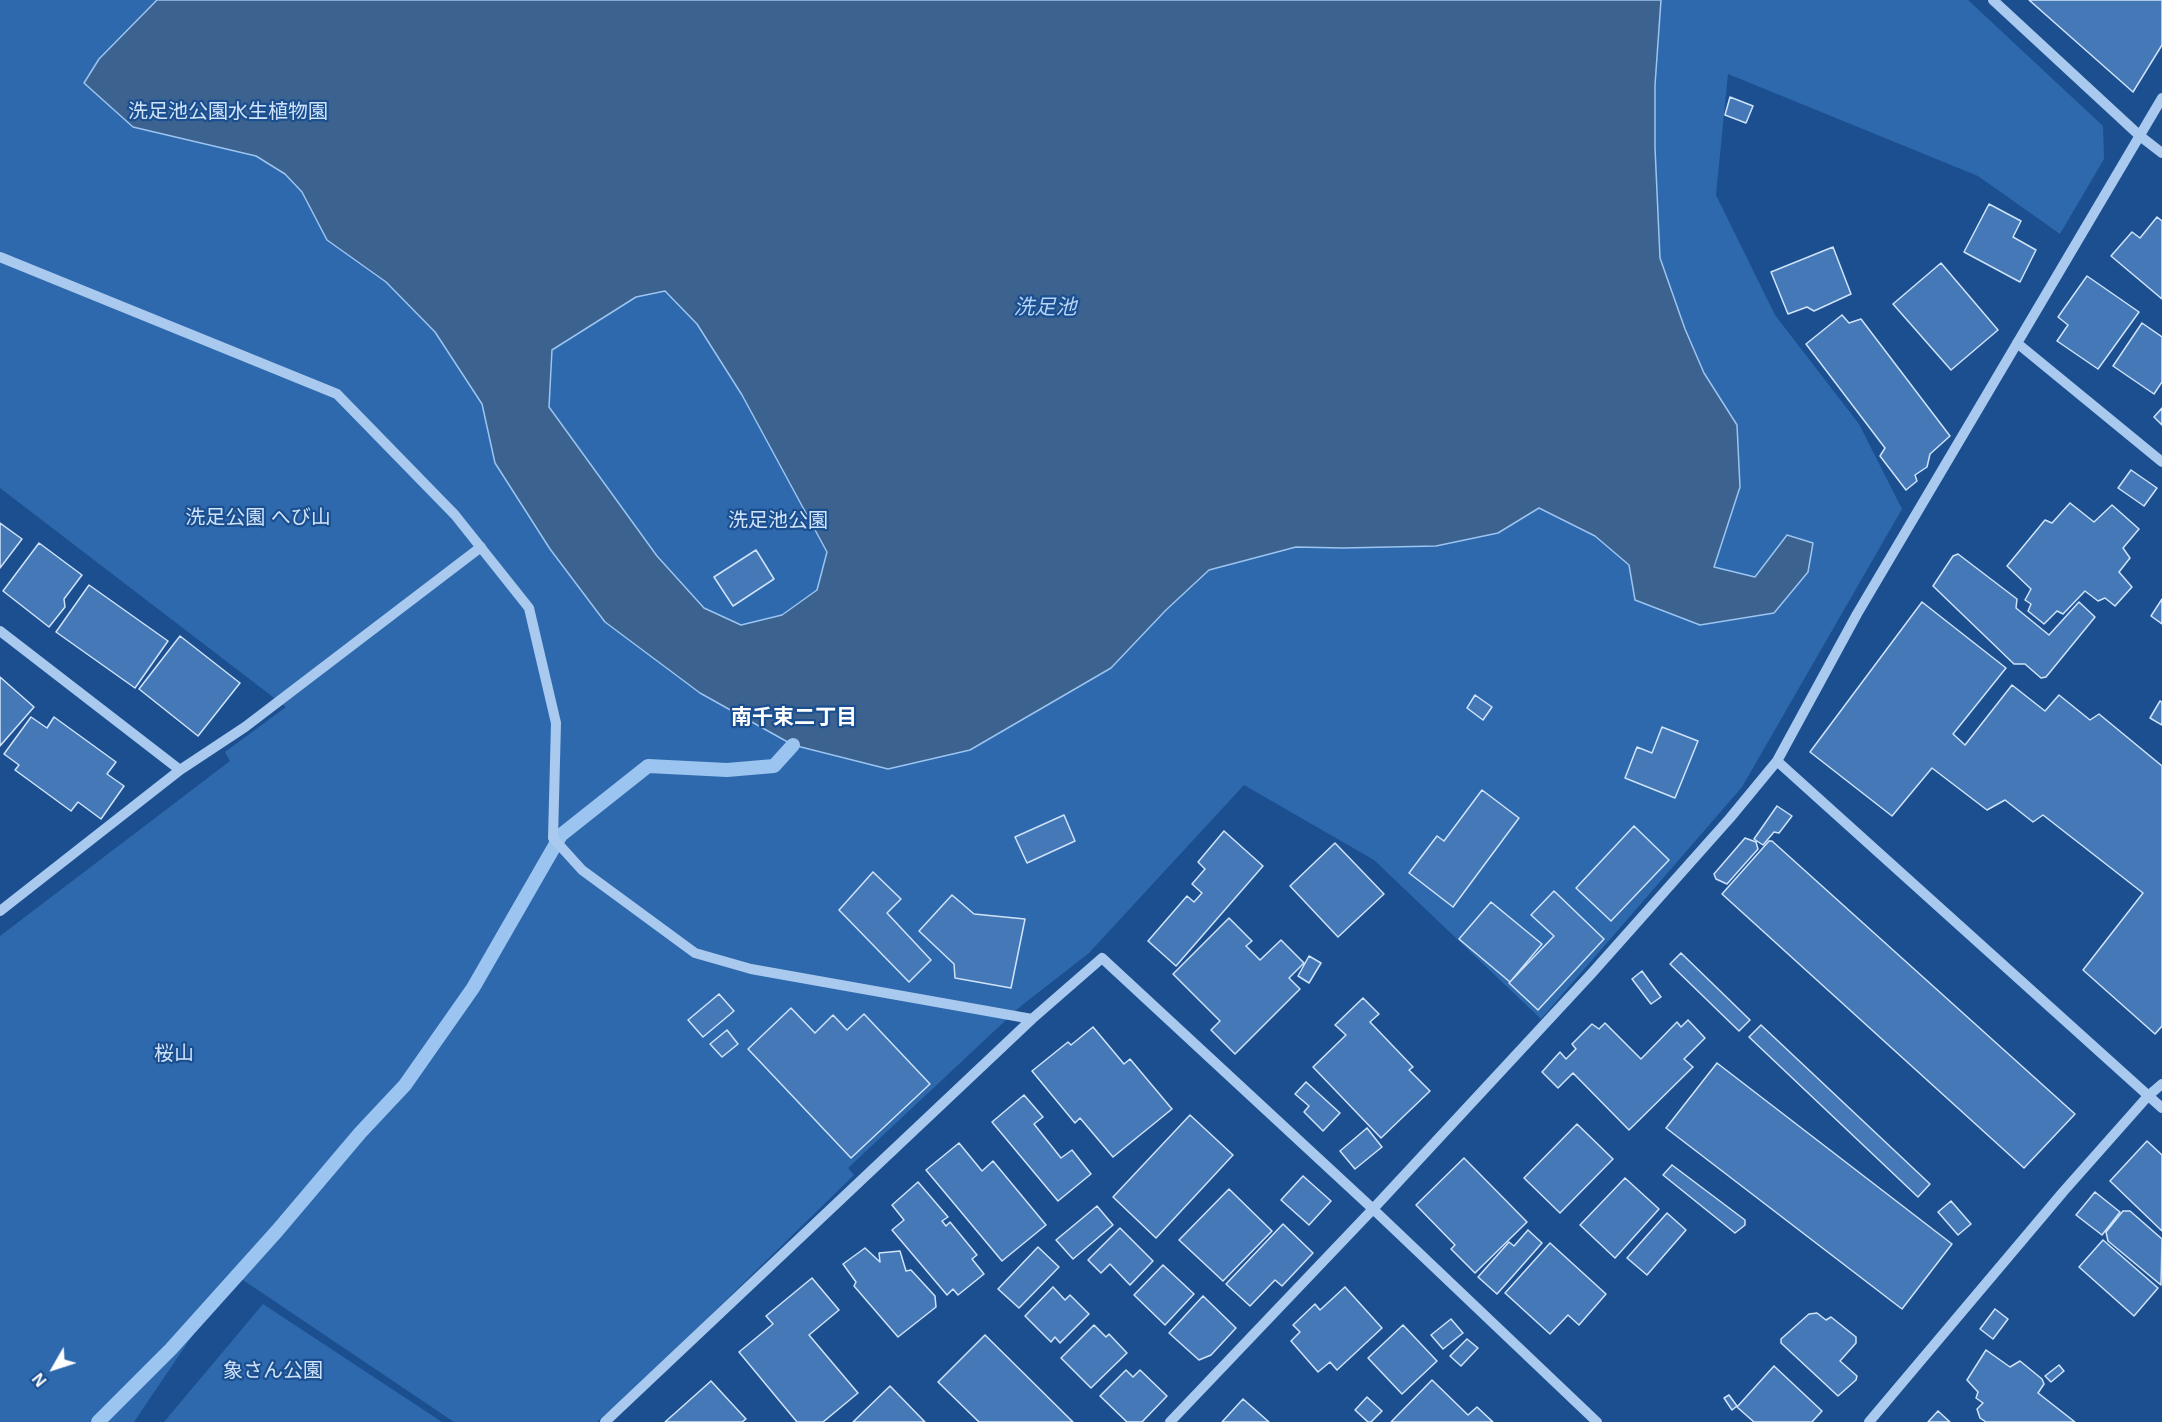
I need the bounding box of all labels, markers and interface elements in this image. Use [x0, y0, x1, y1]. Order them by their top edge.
park label: 洗足池公園水生植物園 [128, 100, 328, 124]
water label: 洗足池 [1014, 295, 1076, 321]
park label: 洗足公園 へび山 [185, 506, 331, 530]
park label: 洗足池公園 [728, 509, 828, 533]
district label: 南千束二丁目 [731, 705, 857, 731]
park label: 桜山 [154, 1042, 194, 1066]
north arrow [24, 1338, 84, 1398]
park label: 象さん公園 [223, 1359, 323, 1383]
text: N [29, 1370, 50, 1389]

